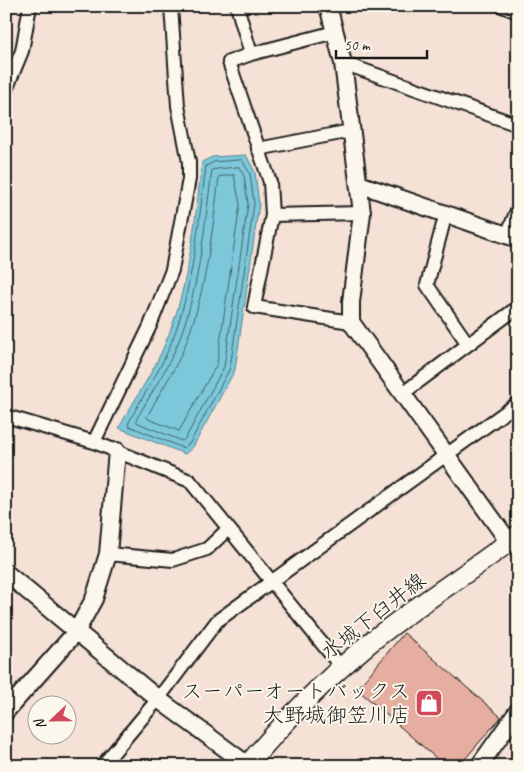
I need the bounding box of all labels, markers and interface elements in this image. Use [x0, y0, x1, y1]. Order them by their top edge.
scale bar [336, 28, 428, 60]
text: 50 m [344, 36, 371, 55]
street label: 水城下臼井線 [315, 567, 431, 665]
place label: スーパーオートバックス 大野城御笠川店 [182, 678, 410, 728]
shop icon: スーパーオートバックス 大野城御笠川店 [414, 688, 444, 718]
north arrow [28, 694, 78, 744]
text: N [30, 715, 50, 732]

